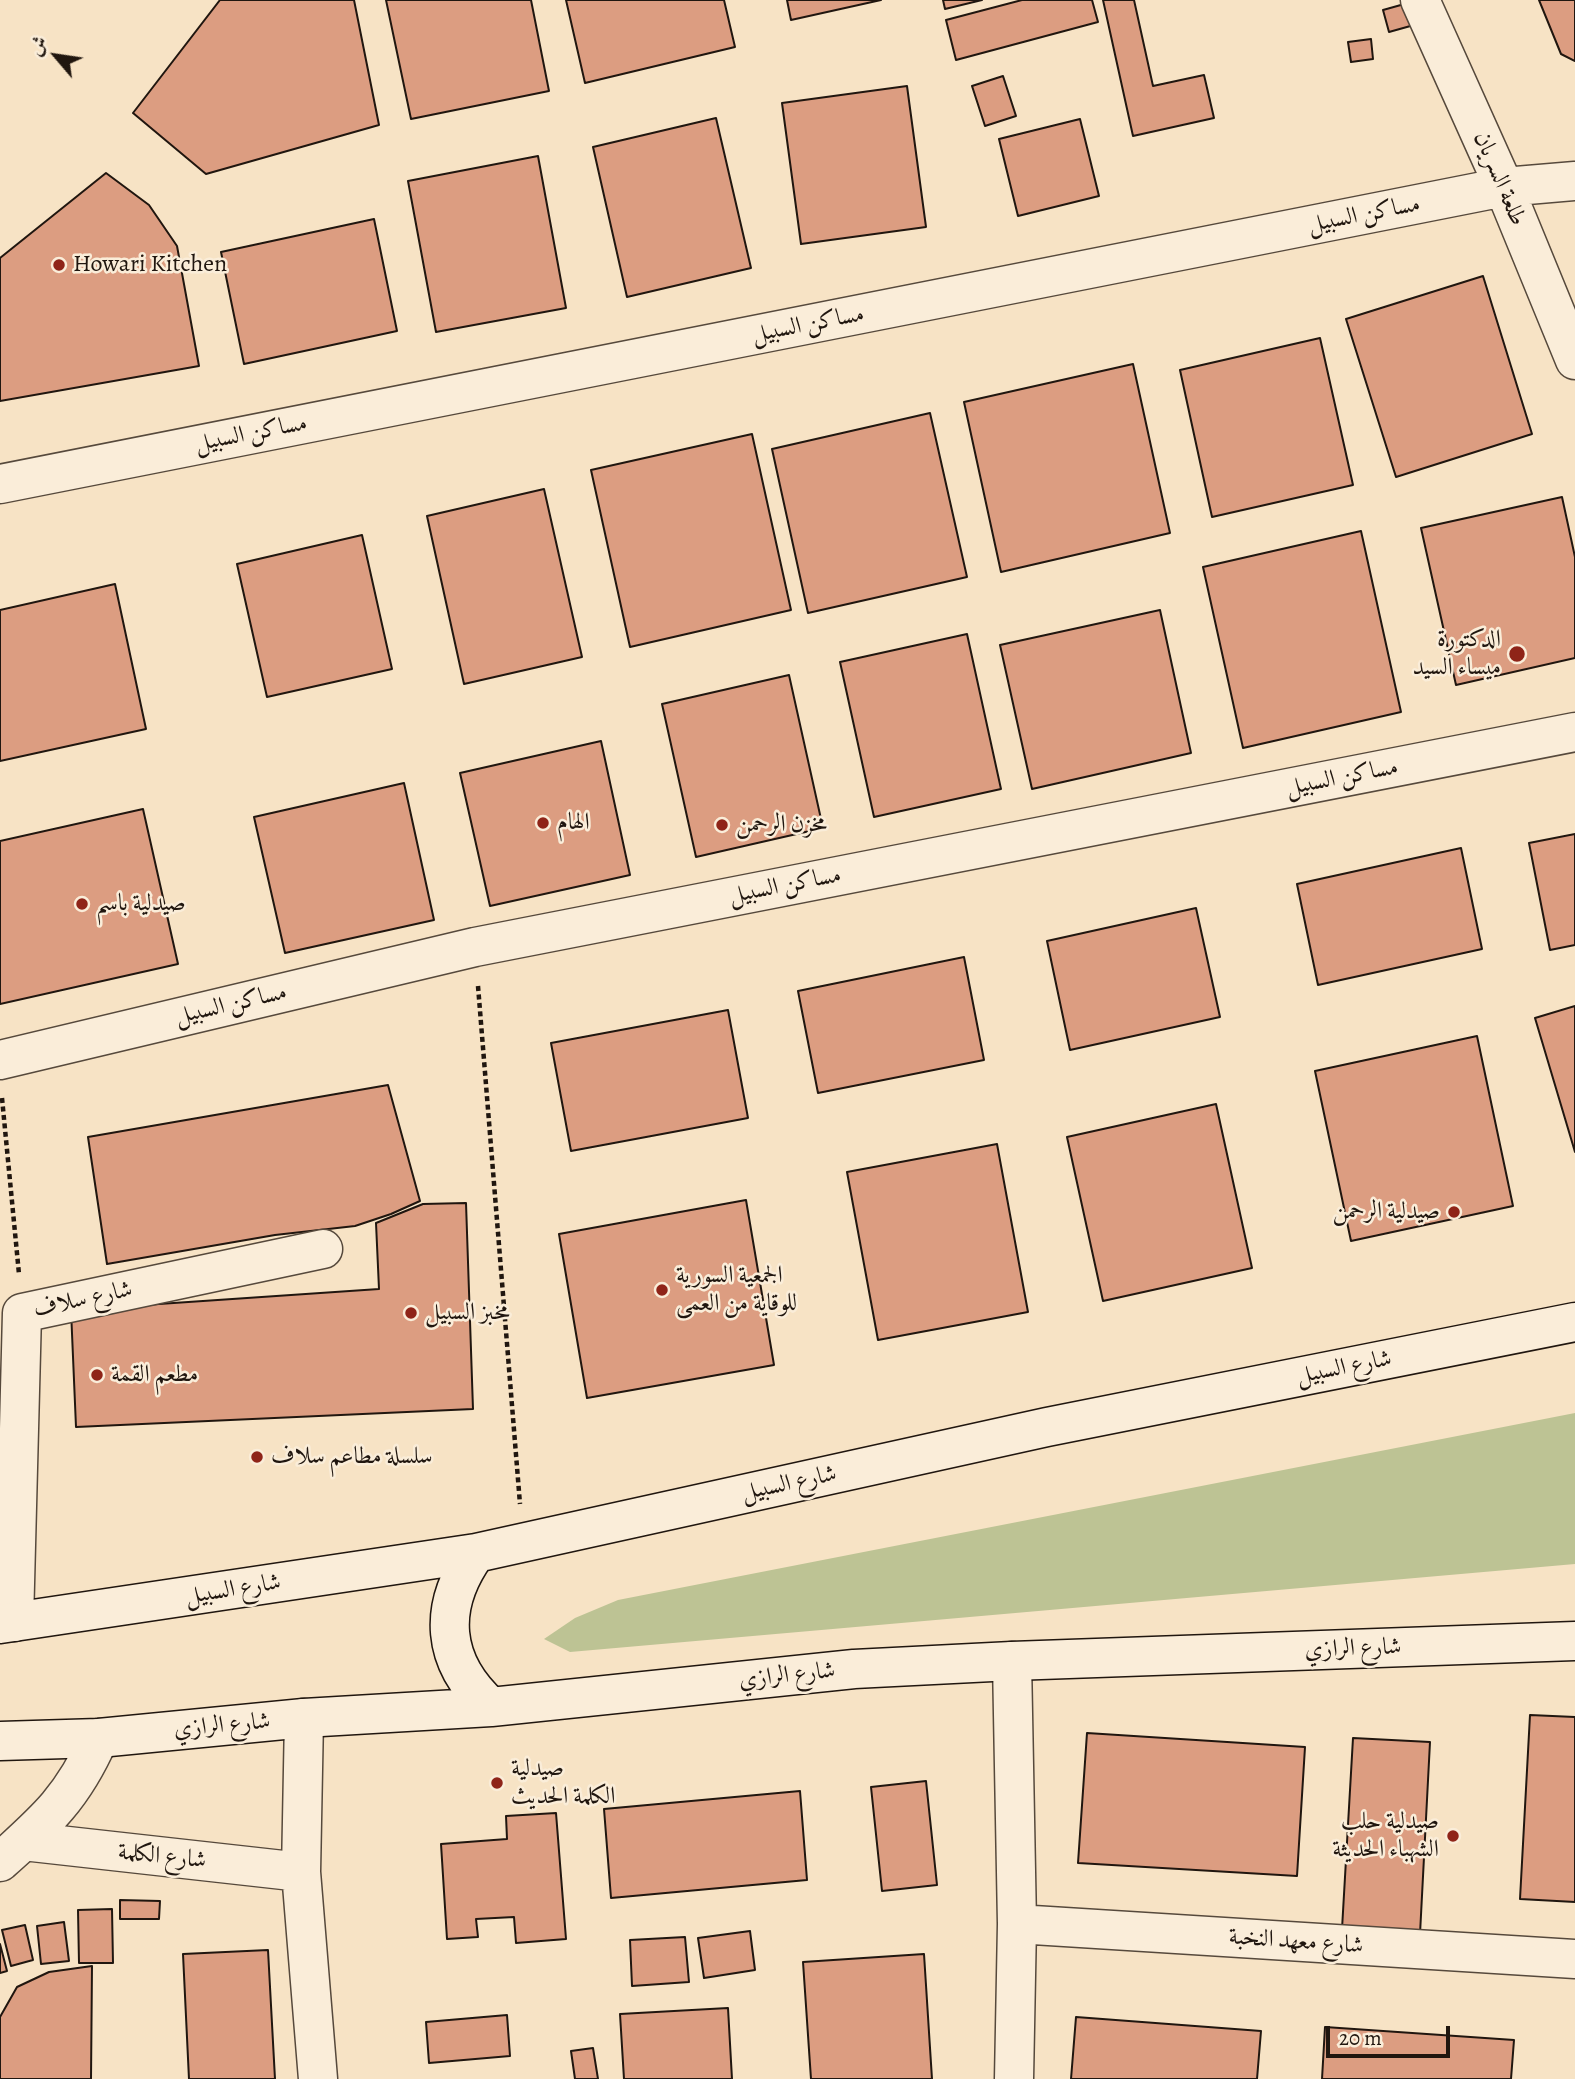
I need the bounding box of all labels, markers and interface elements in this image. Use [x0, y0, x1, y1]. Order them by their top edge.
north arrow [21, 21, 91, 91]
text: ش [22, 31, 54, 60]
street label: طلعة السريان [1466, 128, 1532, 230]
street label: مساكن السبيل [1305, 190, 1423, 240]
place label: Howari Kitchen [73, 251, 227, 279]
marker: Howari Kitchen [51, 257, 67, 273]
street label: مساكن السبيل [749, 300, 867, 350]
street label: مساكن السبيل [192, 409, 310, 459]
place label: الدكتورة ميساء السيد [1413, 626, 1501, 682]
marker: الدكتورة ميساء السيد [1507, 644, 1527, 664]
street label: مساكن السبيل [1283, 753, 1401, 803]
place label: الهام [557, 809, 590, 837]
place label: مخزن الرحمن [736, 811, 827, 839]
marker: الهام [535, 815, 551, 831]
marker: مخزن الرحمن [714, 817, 730, 833]
street label: مساكن السبيل [726, 861, 844, 911]
place label: صيدلية باسم [96, 890, 186, 918]
marker: صيدلية باسم [74, 896, 90, 912]
street label: مساكن السبيل [172, 978, 290, 1032]
place label: صيدلية الرحمن [1333, 1198, 1440, 1226]
marker: صيدلية الرحمن [1446, 1204, 1462, 1220]
place label: الجمعية السورية للوقاية من العمى [676, 1262, 797, 1318]
street label: شارع سلاف [31, 1275, 135, 1325]
marker: الجمعية السورية للوقاية من العمى [654, 1282, 670, 1298]
place label: مخبز السبيل [425, 1299, 510, 1327]
marker: مخبز السبيل [403, 1305, 419, 1321]
street label: شارع السبيل [1294, 1345, 1394, 1391]
place label: مطعم القمة [111, 1361, 198, 1389]
marker: مطعم القمة [89, 1367, 105, 1383]
place label: سلسلة مطاعم سلاف [271, 1443, 433, 1471]
marker: سلسلة مطاعم سلاف [249, 1449, 265, 1465]
street label: شارع السبيل [739, 1460, 839, 1508]
street label: شارع السبيل [183, 1568, 283, 1612]
street label: شارع الرازي [1304, 1633, 1402, 1665]
street label: شارع الرازي [737, 1657, 837, 1695]
street label: شارع الرازي [172, 1707, 272, 1745]
place label: صيدلية الكلمة الحديث [511, 1755, 615, 1811]
marker: صيدلية الكلمة الحديث [489, 1775, 505, 1791]
place label: صيدلية حلب الشهباء الحديثة [1332, 1808, 1439, 1864]
marker: صيدلية حلب الشهباء الحديثة [1445, 1828, 1461, 1844]
street label: شارع الكلمة [116, 1838, 208, 1876]
street label: شارع معهد النخبة [1228, 1923, 1364, 1961]
scale bar [1330, 2012, 1454, 2056]
text: 20 m [1339, 2024, 1382, 2052]

